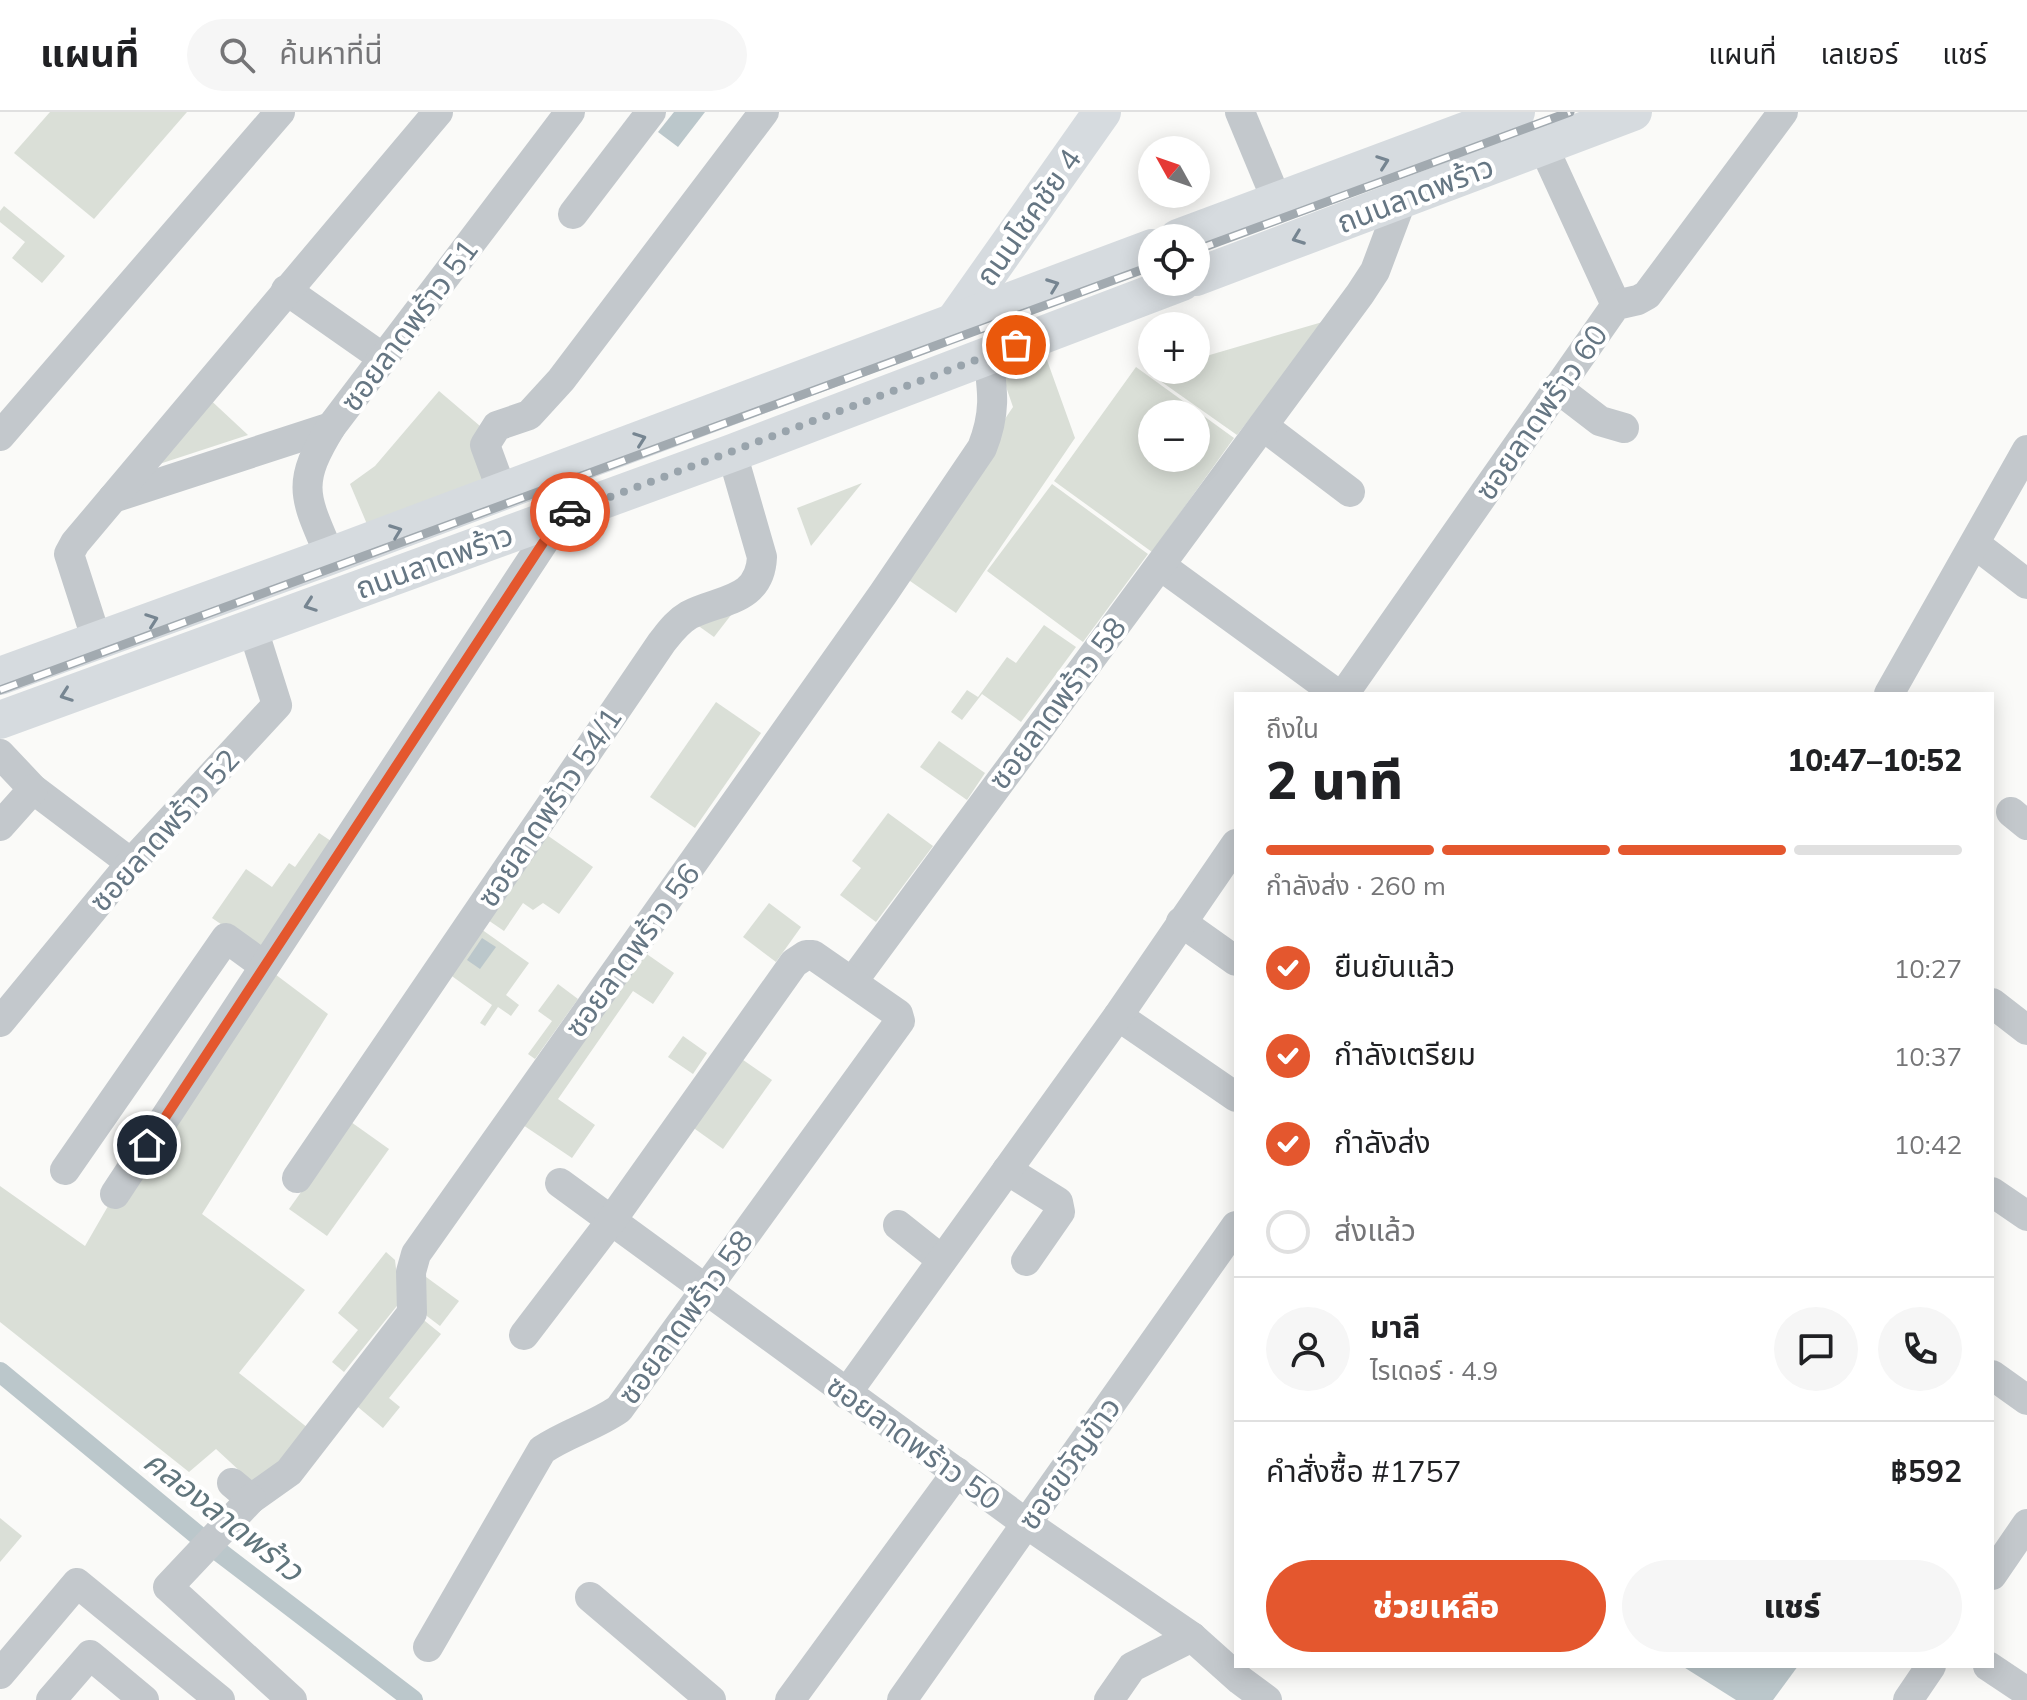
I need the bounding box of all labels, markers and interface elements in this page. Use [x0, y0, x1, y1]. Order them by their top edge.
search box [187, 19, 747, 91]
text: แผนที่ [40, 29, 139, 77]
icon: search [215, 33, 259, 77]
text: ค้นหาที่นี่ [279, 34, 383, 72]
text: แผนที่ [1708, 36, 1777, 71]
text: เลเยอร์ [1821, 36, 1898, 71]
text: แชร์ [1942, 36, 1987, 71]
north arrow [1138, 136, 1210, 208]
map controls [1138, 136, 1210, 472]
street label: ถนนโชคชัย 4 [967, 141, 1089, 293]
street label: ถนนลาดพร้าว [1331, 147, 1499, 241]
one-way arrow [1375, 155, 1389, 172]
button: locate [1138, 224, 1210, 296]
one-way arrow [1292, 228, 1306, 245]
street label: ซอยลาดพร้าว 51 [332, 231, 486, 419]
one-way arrow [1045, 278, 1059, 295]
pin [982, 311, 1050, 379]
button: + [1138, 312, 1210, 384]
street label: ซอยลาดพร้าว 60 [1466, 317, 1616, 507]
icon: bag [994, 323, 1038, 367]
button: − [1138, 400, 1210, 472]
one-way arrow [632, 432, 646, 449]
courier [530, 472, 610, 552]
icon: car [548, 490, 592, 534]
street label: ถนนลาดพร้าว [350, 515, 518, 607]
one-way arrow [388, 524, 402, 541]
one-way arrow [304, 595, 318, 612]
street label: ซอยลาดพร้าว 58 [980, 609, 1134, 797]
one-way arrow [144, 614, 158, 630]
one-way arrow [60, 685, 74, 702]
street label: ซอยลาดพร้าว 54/1 [468, 700, 630, 914]
text: ถึงใน [1266, 712, 1319, 745]
street label: ซอยลาดพร้าว 52 [81, 741, 247, 919]
text: 10:47–10:52 [1787, 741, 1962, 779]
text: 2 นาที [1266, 747, 1403, 812]
street label: ซอยลาดพร้าว 56 [556, 856, 708, 1044]
text: กำลังส่ง · 260 m [1266, 869, 1446, 902]
icon: check [1266, 946, 1310, 990]
text: ยืนยันแล้ว [1334, 947, 1455, 985]
text: 10:27 [1894, 952, 1962, 985]
icon: check [1266, 1034, 1310, 1078]
text: กำลังเตรียม [1334, 1035, 1476, 1073]
text: 10:37 [1894, 1040, 1962, 1073]
pin [113, 1111, 181, 1179]
icon: check [1266, 1122, 1310, 1166]
icon: home [125, 1123, 169, 1167]
text: กำลังส่ง [1334, 1123, 1431, 1161]
text: 10:42 [1894, 1128, 1962, 1161]
text: ส่งแล้ว [1334, 1211, 1416, 1249]
street label: ซอยลาดพร้าว 58 [609, 1223, 761, 1411]
button: person [1266, 1307, 1350, 1391]
button: chat [1774, 1307, 1858, 1391]
button: phone [1878, 1307, 1962, 1391]
text: มาลี [1370, 1308, 1420, 1346]
text: ไรเดอร์ · 4.9 [1370, 1354, 1498, 1387]
street label: ซอยลาดพร้าว 50 [820, 1366, 1008, 1518]
street label: ซอยขวัญข้าว [1009, 1389, 1129, 1537]
water label: คลองลาดพร้าว [136, 1440, 313, 1590]
text: คำสั่งซื้อ #1757 [1266, 1452, 1462, 1490]
text: ฿592 [1891, 1452, 1962, 1490]
button: ช่วยเหลือ [1266, 1560, 1606, 1652]
button: แชร์ [1622, 1560, 1962, 1652]

